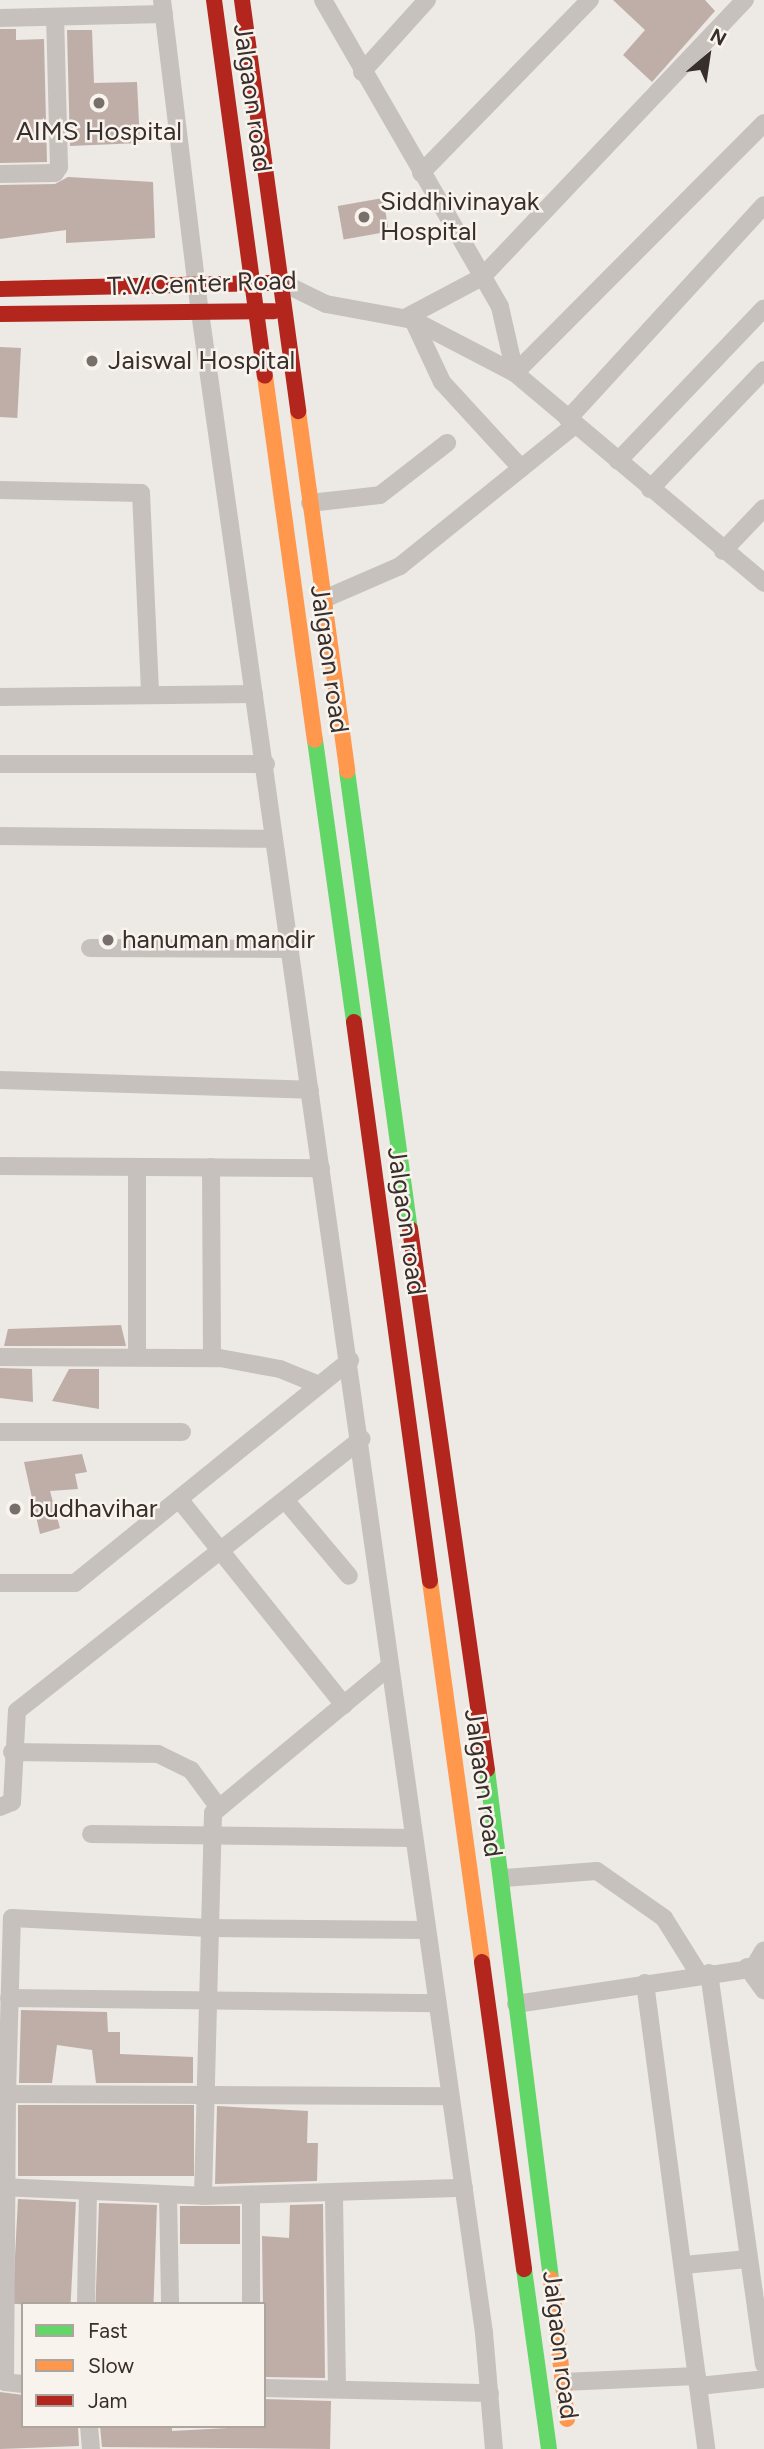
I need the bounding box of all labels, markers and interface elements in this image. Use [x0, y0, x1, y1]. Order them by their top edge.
north arrow [673, 21, 743, 91]
street label: Jalgaon road [226, 22, 278, 174]
text: N [706, 24, 730, 51]
marker: AIMS Hospital [89, 93, 109, 113]
place label: AIMS Hospital [16, 116, 182, 148]
place label: Siddhivinayak Hospital [380, 186, 539, 248]
marker: Siddhivinayak Hospital [354, 207, 374, 227]
street label: T.V.Center Road [107, 265, 297, 303]
place label: Jaiswal Hospital [108, 345, 295, 377]
marker: Jaiswal Hospital [82, 351, 102, 371]
street label: Jalgaon road [303, 583, 355, 735]
place label: hanuman mandir [122, 924, 315, 956]
marker: hanuman mandir [100, 932, 116, 948]
street label: Jalgaon road [380, 1145, 432, 1297]
place label: budhavihar [29, 1493, 158, 1525]
marker: budhavihar [7, 1501, 23, 1517]
street label: Jalgaon road [457, 1707, 509, 1859]
street label: Jalgaon road [535, 2269, 585, 2421]
legend [21, 2302, 266, 2428]
text: Fast [88, 2318, 128, 2343]
text: Slow [88, 2353, 134, 2378]
text: Jam [88, 2388, 127, 2413]

